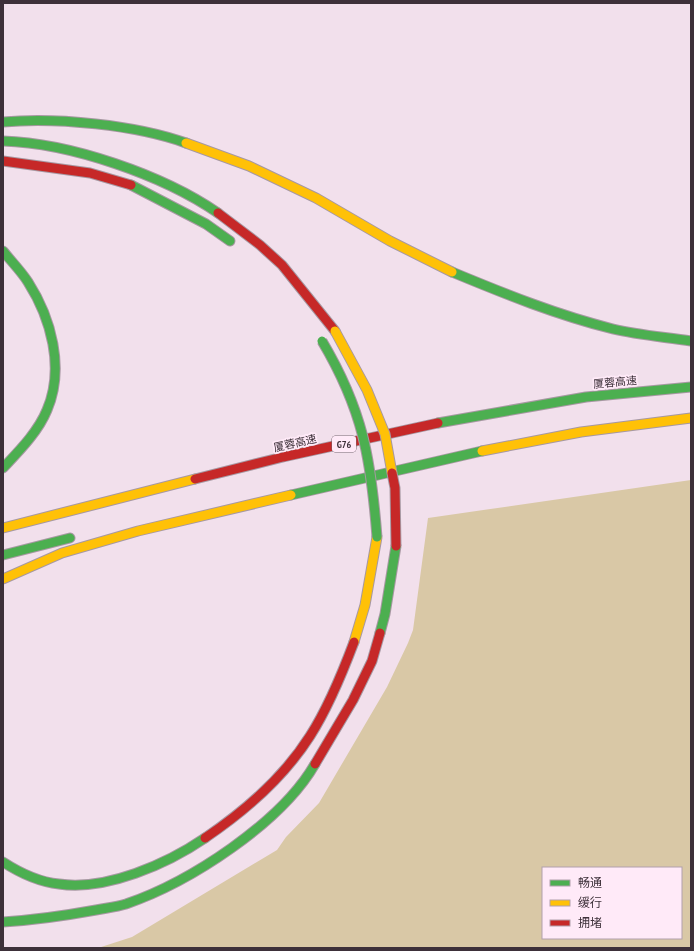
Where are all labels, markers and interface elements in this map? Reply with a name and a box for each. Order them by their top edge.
street label: 厦蓉高速 [592,373,638,391]
street label: 厦蓉高速 [272,431,318,455]
road number: G76 [332,436,356,452]
legend [542,867,682,939]
text: 畅通 [578,875,602,890]
text: 缓行 [578,895,602,910]
text: 拥堵 [578,915,602,930]

